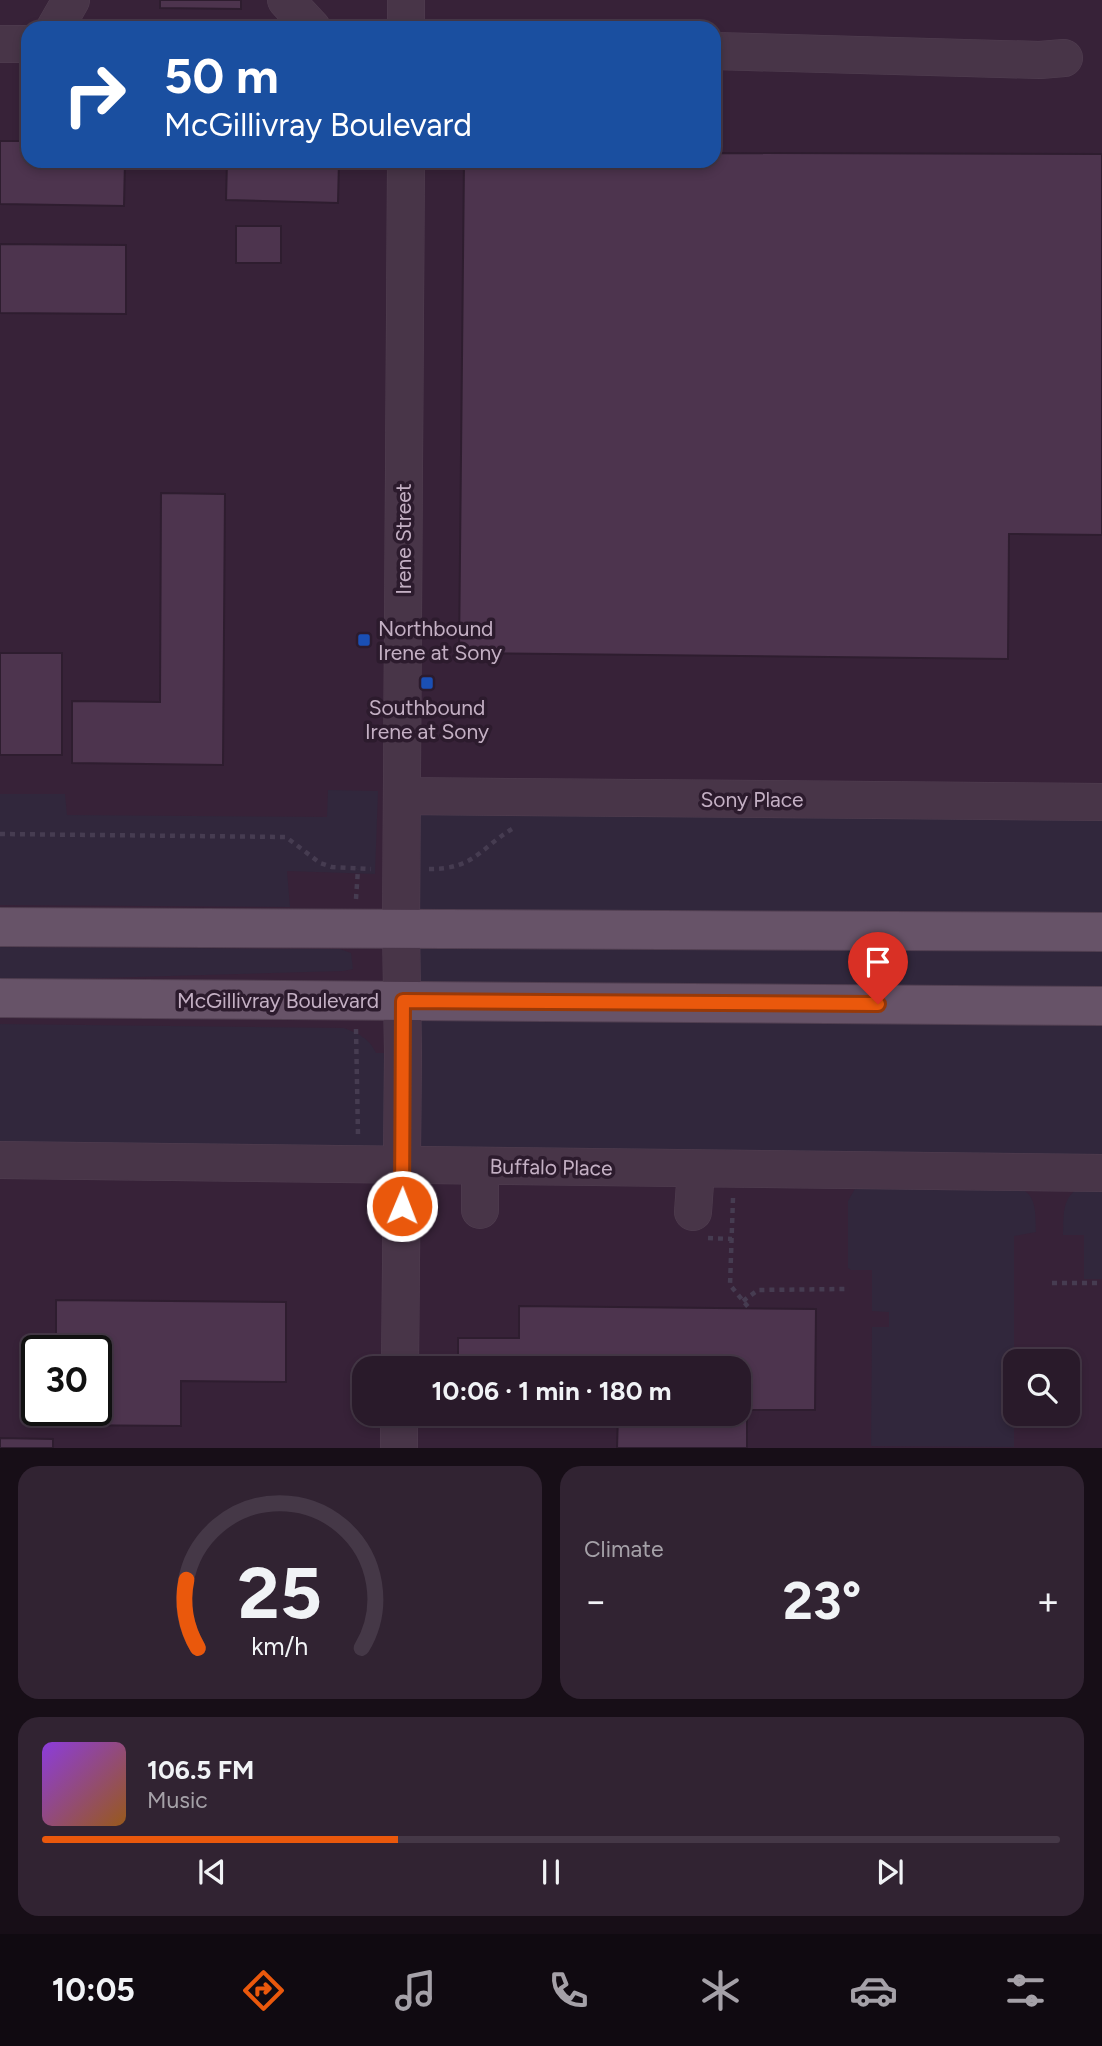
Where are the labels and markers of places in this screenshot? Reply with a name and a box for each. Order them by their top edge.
place label: Northbound Irene at Sony [378,616,502,665]
marker: Northbound Irene at Sony [356,632,372,648]
marker: Southbound Irene at Sony [419,675,435,691]
place label: Southbound Irene at Sony [365,695,489,744]
pin [848,932,908,1004]

